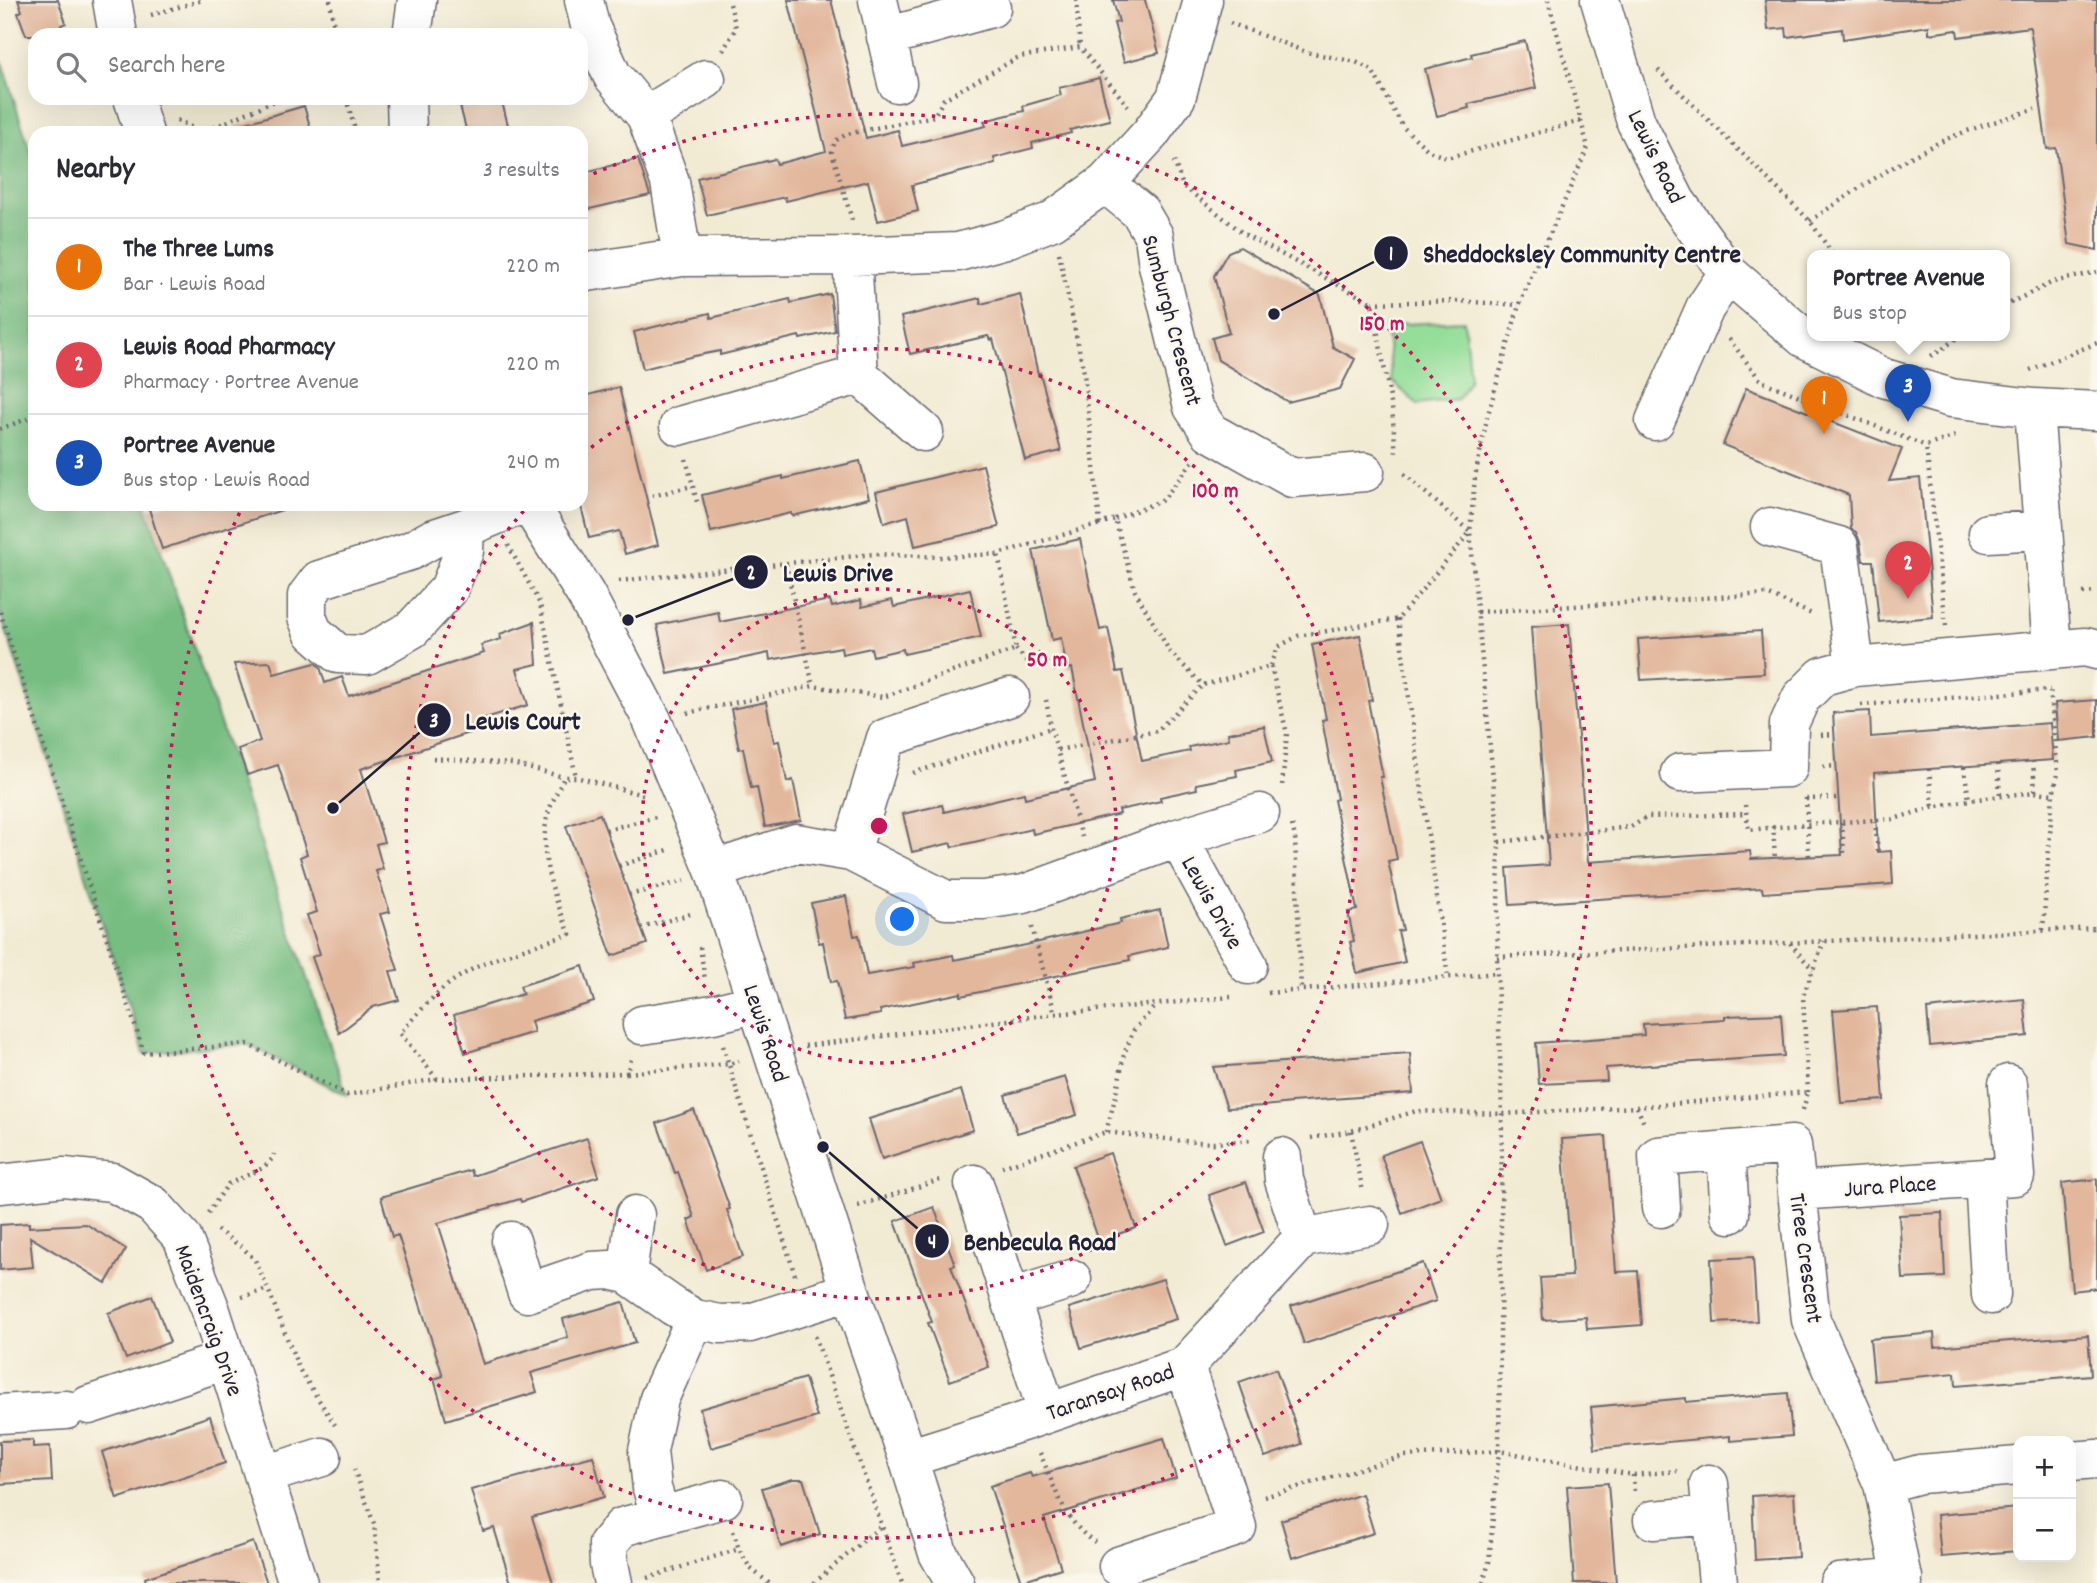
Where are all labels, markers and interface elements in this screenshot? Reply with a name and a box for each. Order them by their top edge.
search box [28,28,588,105]
icon: search [52,48,90,86]
text: Search here [108,48,226,85]
street label: Lewis Road [1617,105,1692,210]
text: Nearby [56,150,134,193]
text: 3 results [483,155,560,188]
callout: Sheddocksley Community Centre [1374,229,1755,276]
text: The Three Lums [123,232,274,269]
street label: Sumburgh Crescent [1131,232,1209,410]
text: Sheddocksley Community Centre [1423,238,1741,275]
text: 1 [1389,241,1393,271]
popup [1807,250,2010,341]
text: 1 [76,251,82,284]
text: 220 m [506,251,560,284]
text: Portree Avenue [1832,261,1985,298]
text: Bar · Lewis Road [123,269,266,302]
text: Bus stop [1832,298,1907,331]
text: 150 m [1359,311,1405,341]
text: Lewis Road Pharmacy [123,330,335,367]
text: 2 [74,349,84,382]
text: 220 m [506,349,560,382]
pin: 3 [1885,364,1931,422]
text: Pharmacy · Portree Avenue [123,367,359,400]
pin: 1 [1801,376,1847,434]
text: Portree Avenue [123,428,275,465]
text: 3 [74,447,84,480]
text: 240 m [507,447,560,480]
text: Bus stop · Lewis Road [123,465,310,498]
text: 100 m [1192,478,1238,508]
pin: 2 [1885,541,1931,599]
callout: Lewis Drive [733,549,907,596]
text: Lewis Drive [783,557,893,594]
text: 2 [746,560,756,590]
text: 50 m [1027,647,1067,677]
callout: Lewis Court [417,696,595,743]
text: Lewis Court [465,705,581,742]
text: 3 [429,708,439,738]
centre of rings [867,814,891,838]
street label: Lewis Drive [1171,851,1250,956]
your location [885,902,919,936]
street label: Lewis Road [732,981,796,1087]
street label: Jura Place [1843,1168,1938,1208]
street label: Tiree Crescent [1778,1191,1830,1326]
callout: Benbecula Road [915,1217,1131,1264]
text: Benbecula Road [963,1226,1117,1263]
text: 4 [928,1229,936,1259]
street label: Maidencraig Drive [164,1240,250,1402]
street label: Taransay Road [1042,1356,1180,1432]
map controls [2013,1436,2076,1562]
button: + [2013,1436,2076,1499]
button: − [2013,1499,2076,1562]

